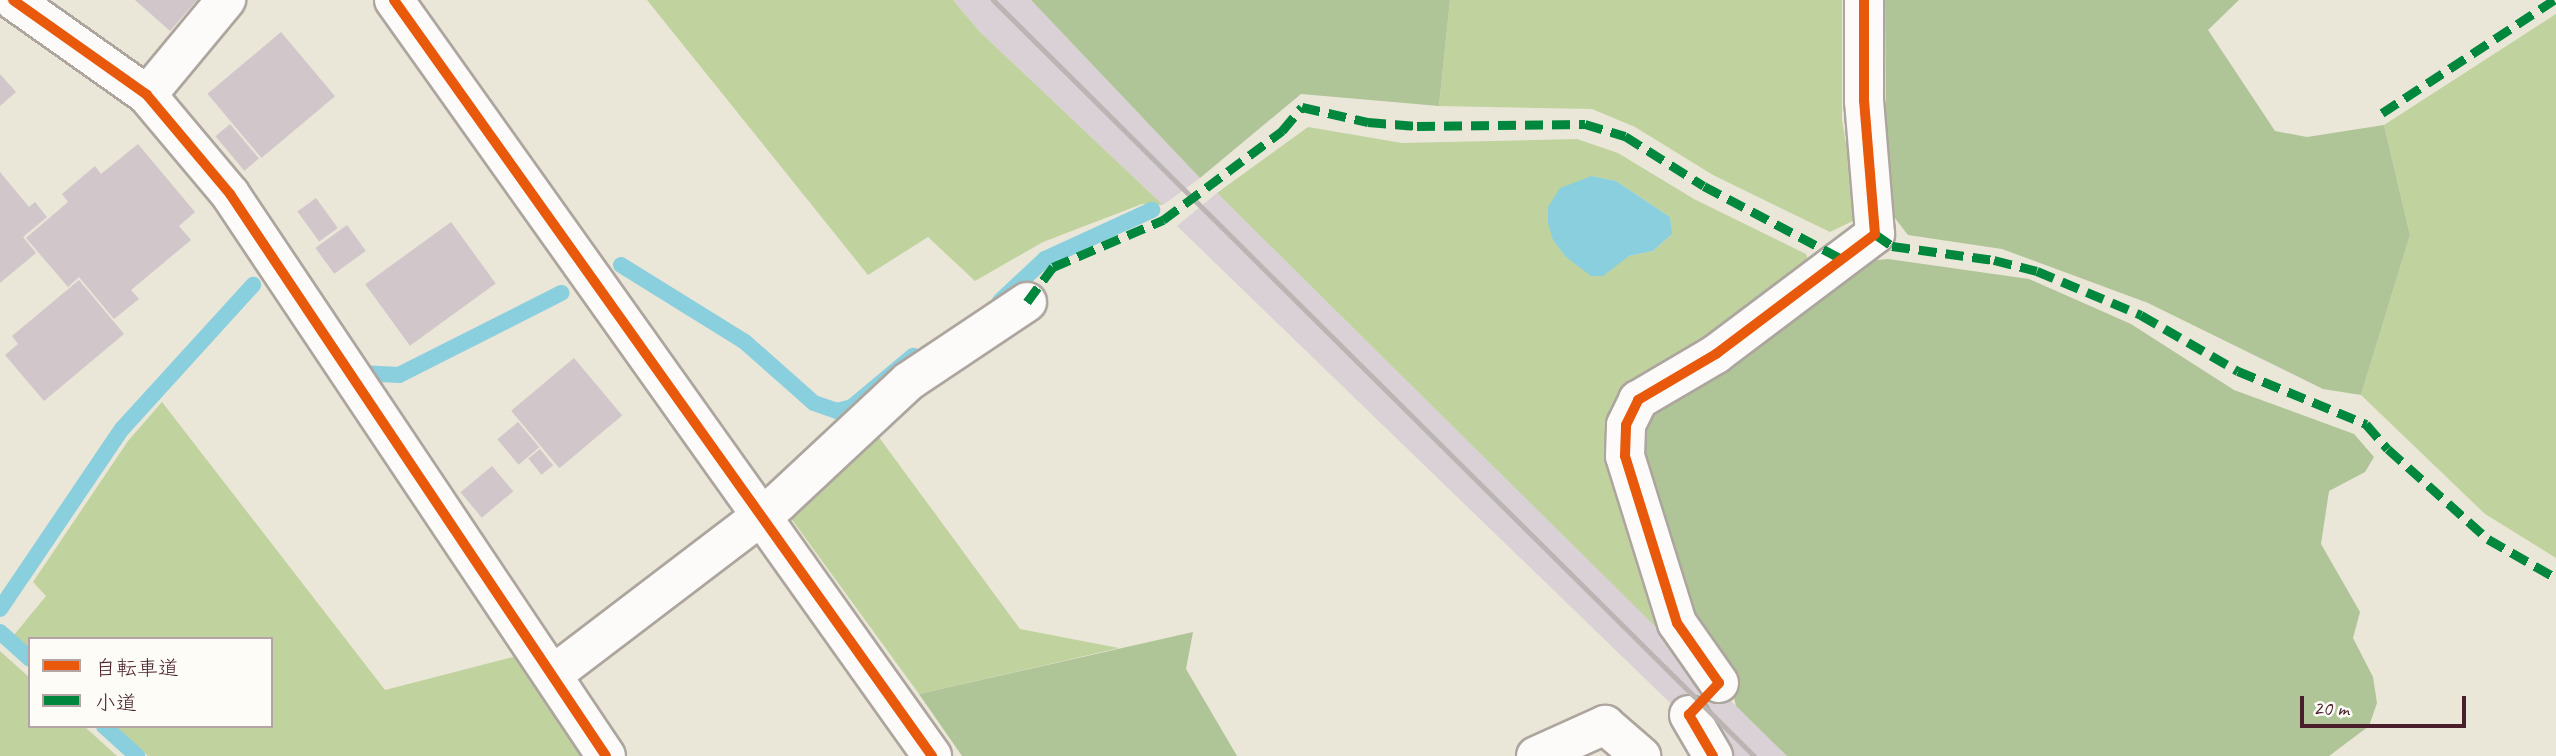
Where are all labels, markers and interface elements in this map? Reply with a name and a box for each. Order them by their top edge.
legend [28,637,273,728]
text: 自転車道 [95,655,179,681]
scale bar [2304,682,2470,726]
text: 小道 [95,690,137,716]
text: 20 m [2313,695,2349,721]

